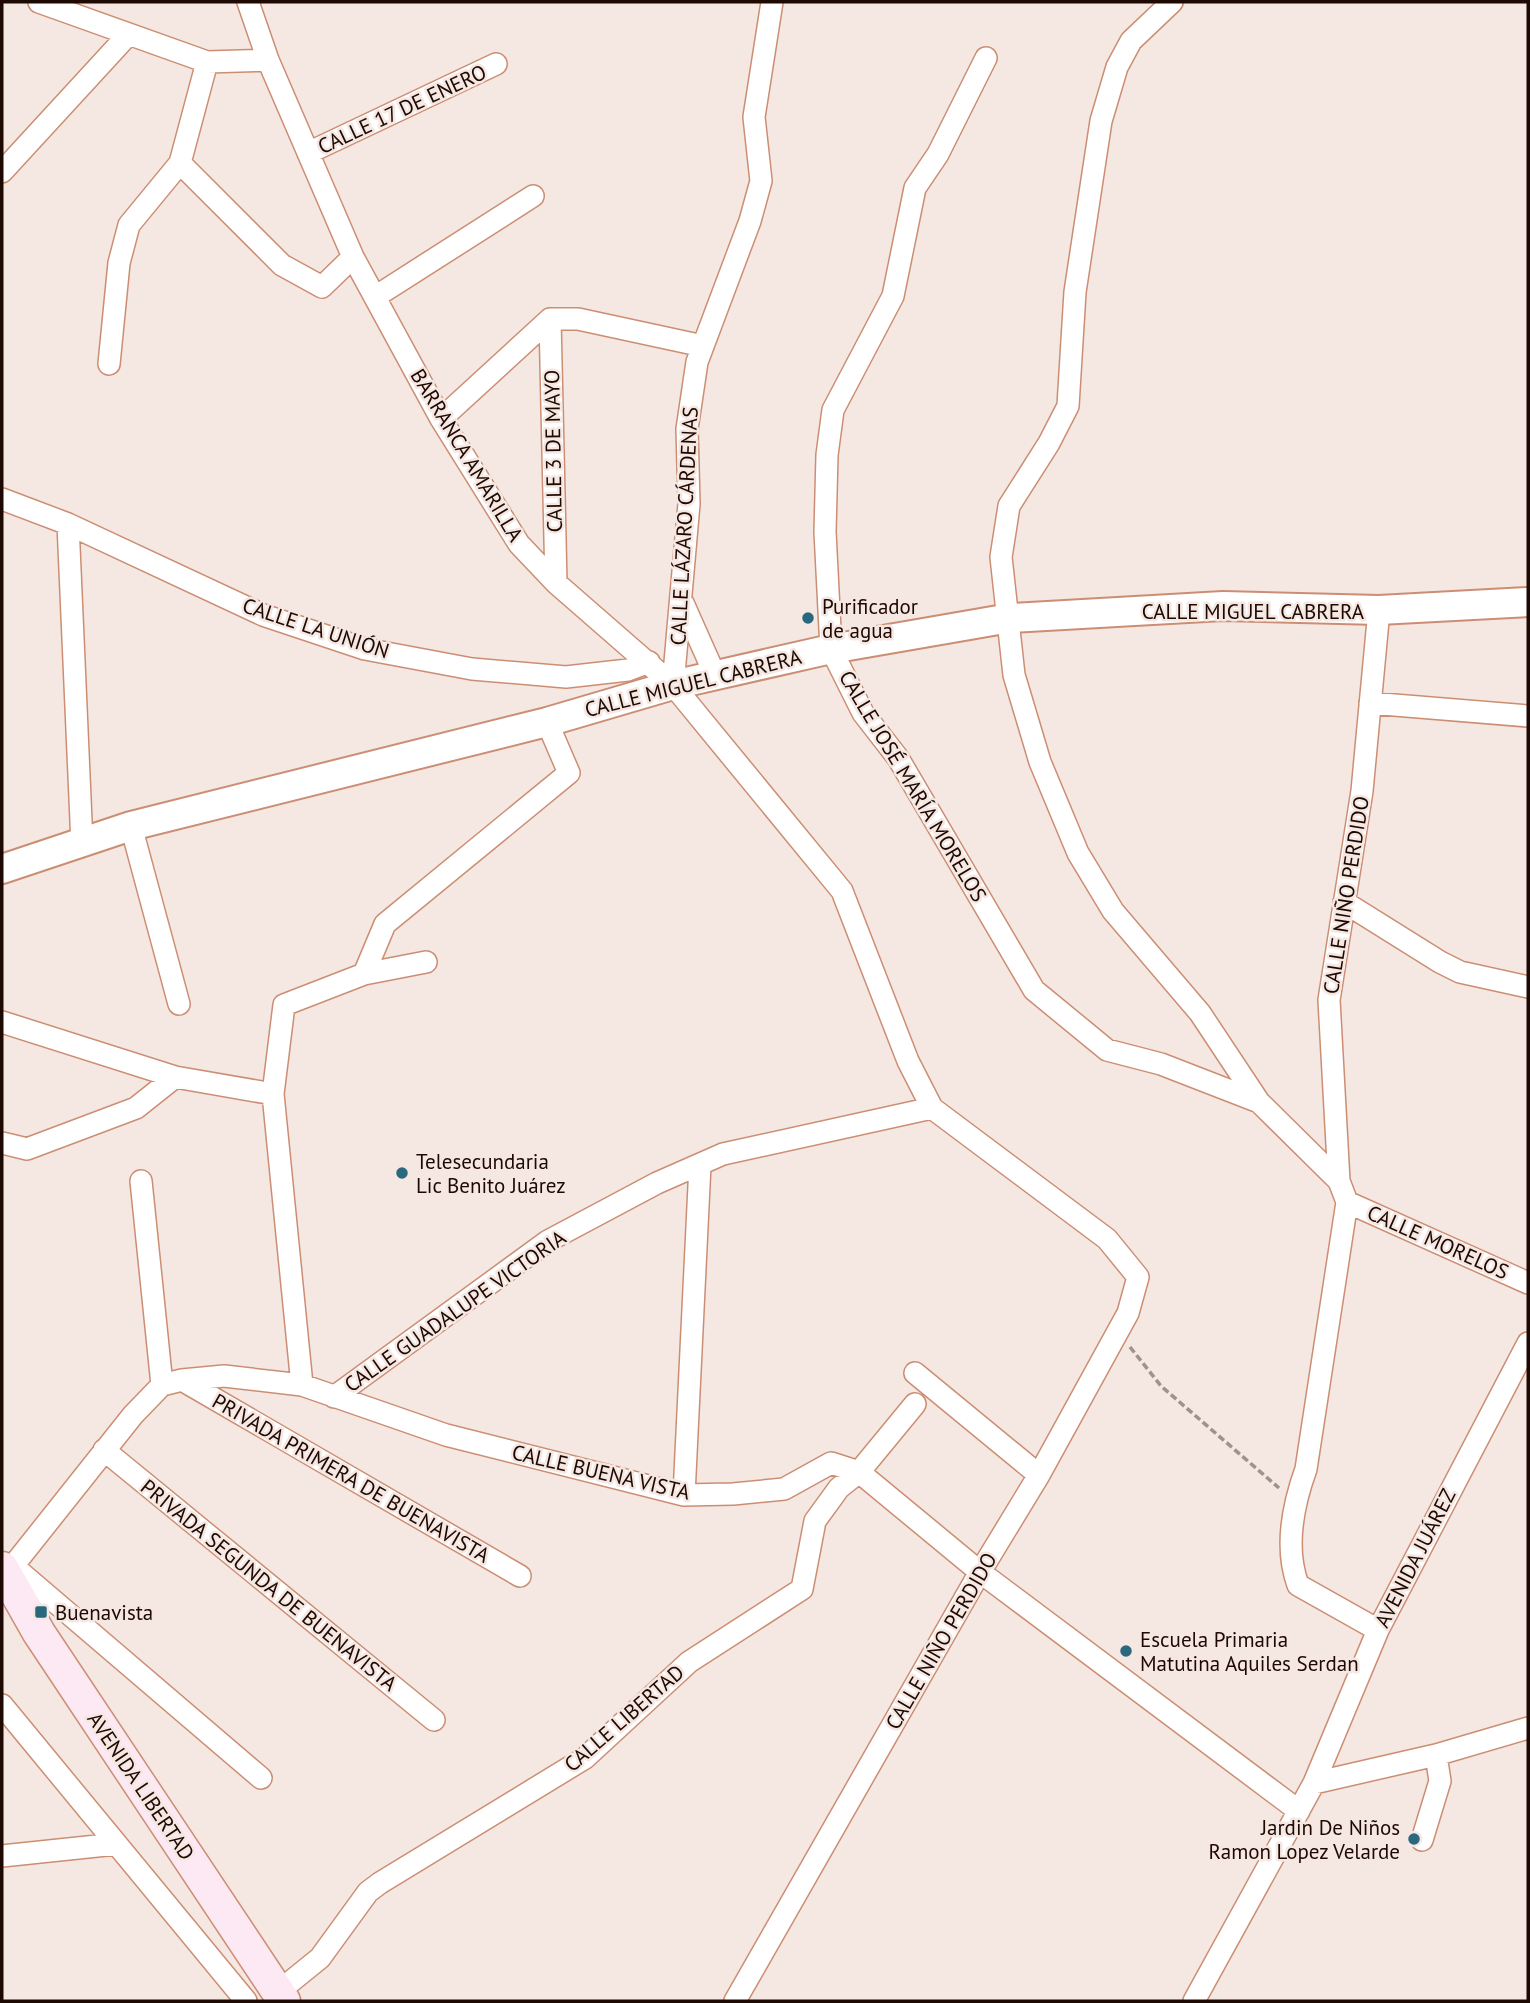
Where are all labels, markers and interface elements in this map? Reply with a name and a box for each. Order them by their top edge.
street label: CALLE 17 DE ENERO [313,58,491,160]
street label: BARRANCA AMARILLA [405,364,530,547]
street label: CALLE 3 DE MAYO [538,369,568,533]
street label: CALLE LÁZARO CÁRDENAS [664,406,704,646]
street label: CALLE LA UNIÓN [239,592,393,664]
place label: Purificador de agua [822,593,918,644]
street label: CALLE MIGUEL CABRERA [1142,598,1365,625]
marker: Purificador de agua [800,610,816,626]
street label: CALLE MIGUEL CABRERA [582,643,805,723]
street label: CALLE JOSÉ MARÍA MORELOS [833,665,993,907]
street label: CALLE NIÑO PERDIDO [1317,794,1375,996]
place label: Telesecundaria Lic Benito Juárez [416,1148,566,1199]
marker: Telesecundaria Lic Benito Juárez [394,1165,410,1181]
street label: CALLE MORELOS [1363,1199,1513,1285]
street label: CALLE GUADALUPE VICTORIA [339,1224,572,1398]
street label: PRIVADA PRIMERA DE BUENAVISTA [207,1387,495,1569]
street label: CALLE BUENA VISTA [509,1438,693,1506]
street label: PRIVADA SEGUNDA DE BUENAVISTA [135,1473,403,1697]
street label: AVENIDA JUÁREZ [1368,1484,1462,1632]
street label: CALLE NIÑO PERDIDO [879,1548,1003,1734]
place label: Buenavista [55,1599,153,1626]
marker: Buenavista [33,1604,49,1620]
place label: Escuela Primaria Matutina Aquiles Serdan [1140,1626,1359,1677]
marker: Escuela Primaria Matutina Aquiles Serdan [1118,1643,1134,1659]
street label: CALLE LIBERTAD [558,1659,690,1777]
street label: AVENIDA LIBERTAD [81,1707,201,1865]
place label: Jardin De Niños Ramon Lopez Velarde [1208,1814,1400,1865]
marker: Jardin De Niños Ramon Lopez Velarde [1406,1831,1422,1847]

